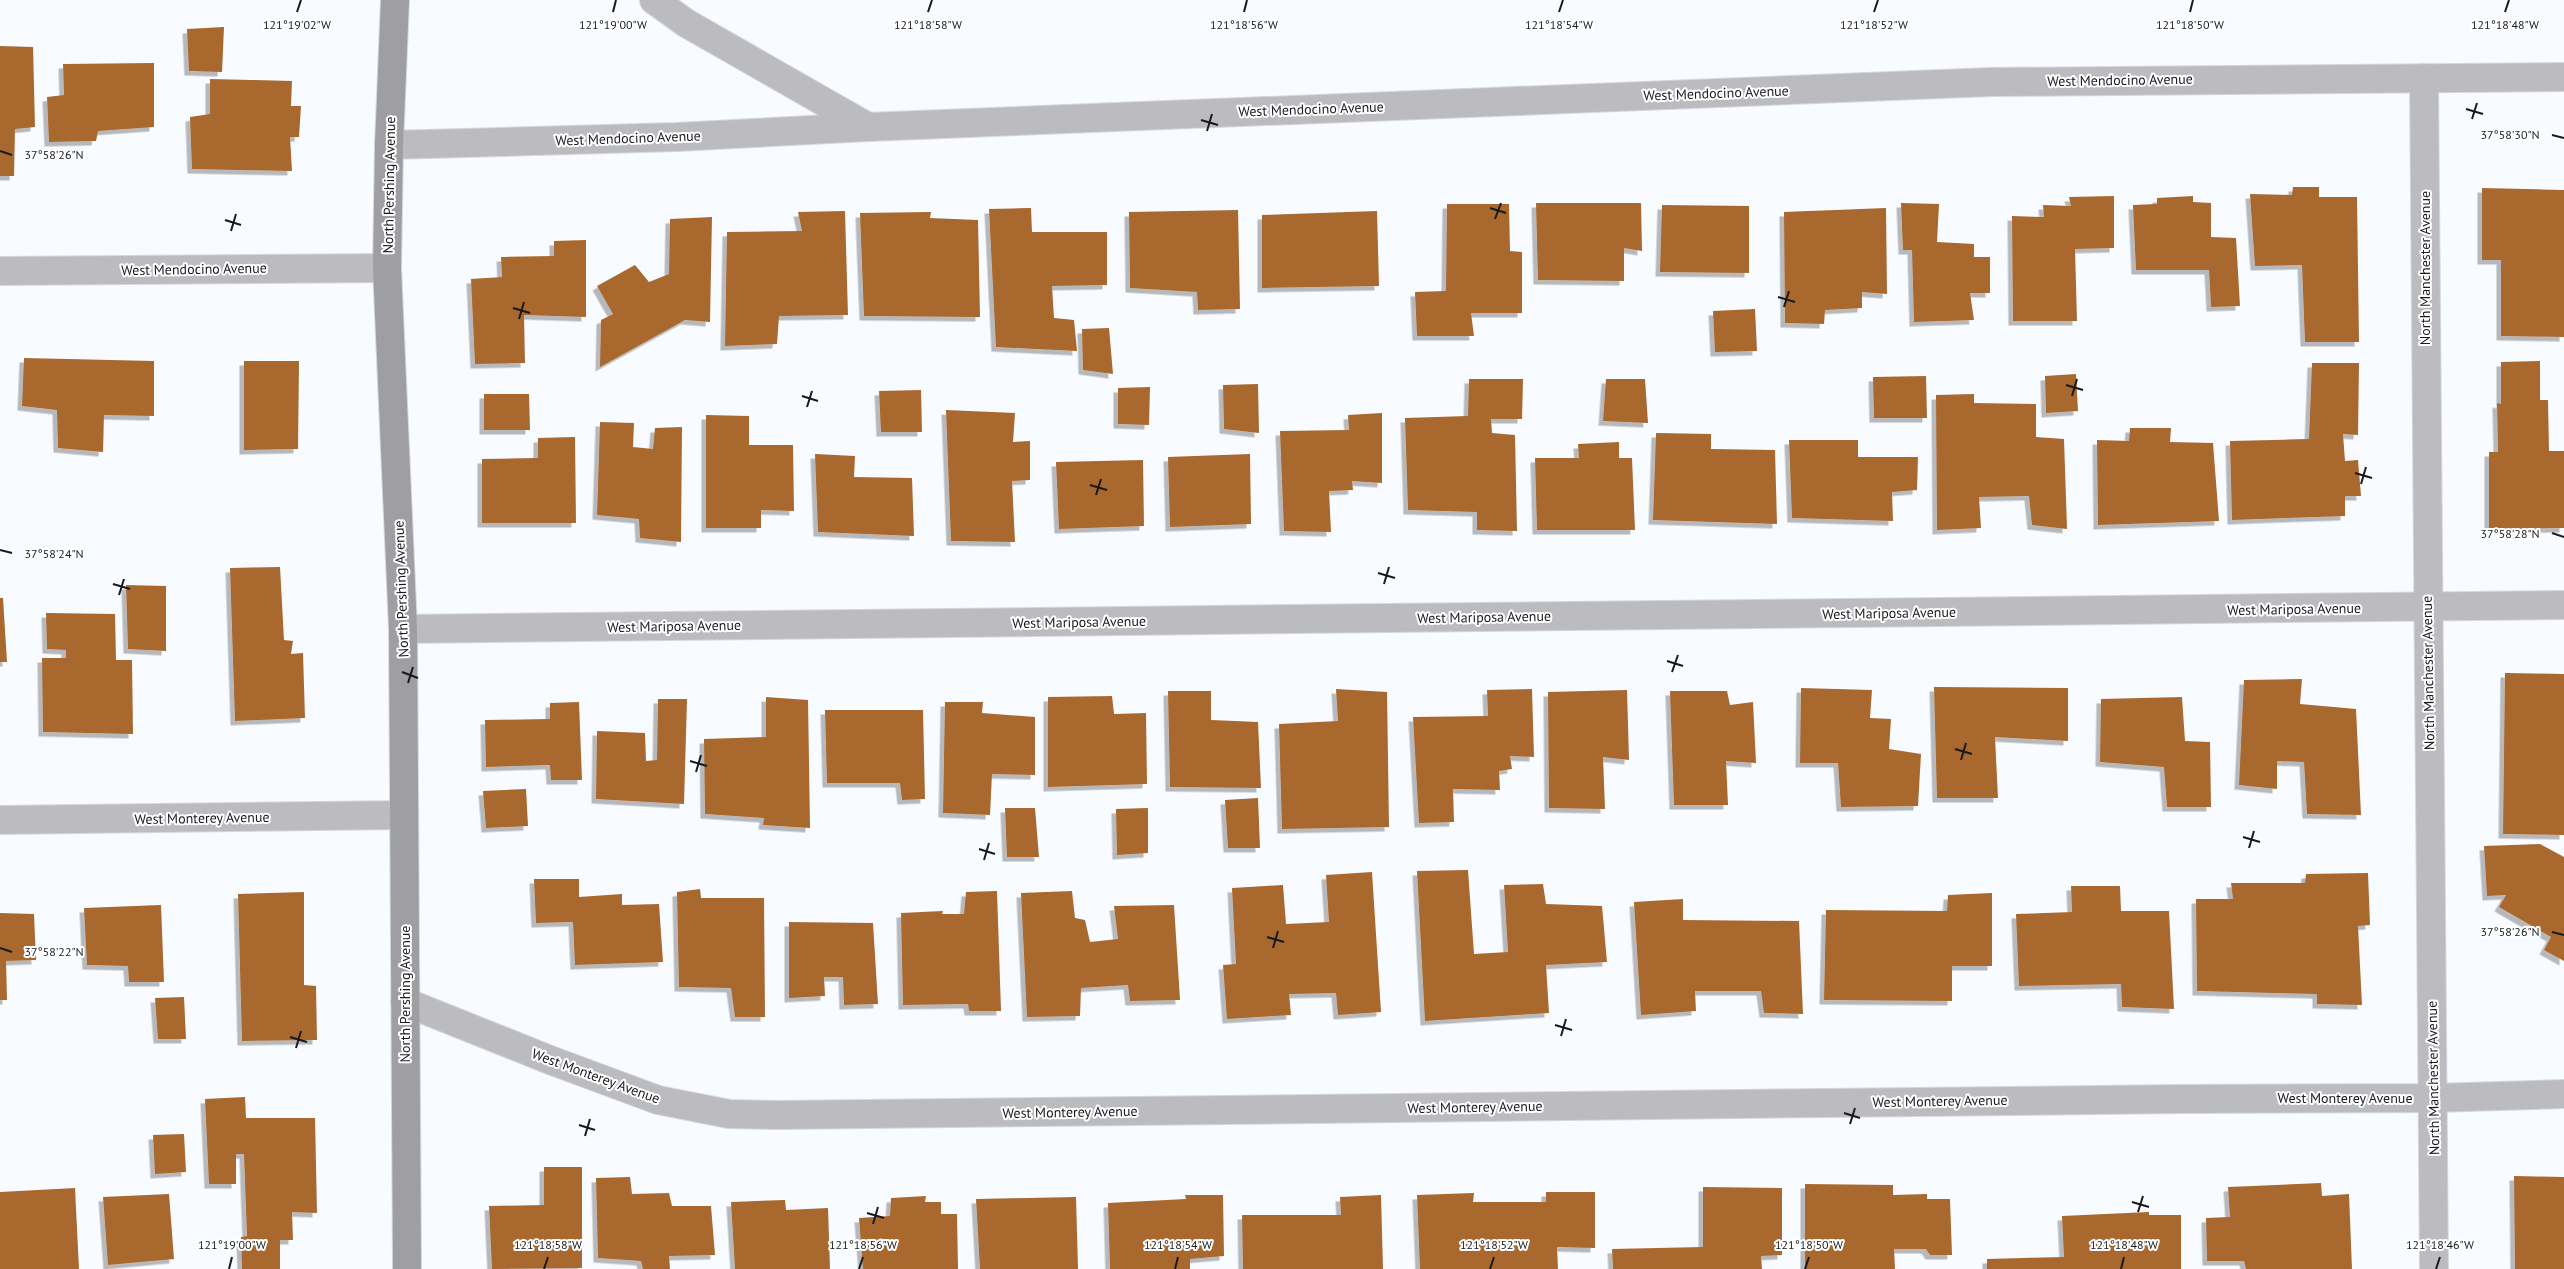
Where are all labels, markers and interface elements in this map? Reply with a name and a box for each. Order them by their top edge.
text: 121°19'02"W [263,17,331,32]
text: 121°19'00"W [579,17,647,32]
text: 121°18'58"W [894,17,962,32]
text: 121°18'56"W [1210,17,1278,32]
text: 121°18'54"W [1525,17,1593,32]
text: 121°18'52"W [1840,17,1908,32]
text: 121°18'50"W [2156,17,2224,32]
text: 121°18'48"W [2471,17,2539,32]
street label: West Mendocino Avenue [2047,70,2193,90]
street label: West Mendocino Avenue [1643,81,1789,105]
street label: West Mendocino Avenue [1238,97,1384,121]
street label: North Pershing Avenue [379,116,399,254]
street label: West Mendocino Avenue [555,126,701,150]
text: 37°58'30"N [2480,127,2540,142]
text: 37°58'26"N [24,147,84,162]
street label: North Manchester Avenue [2416,191,2434,345]
street label: West Mendocino Avenue [121,259,267,279]
street label: North Pershing Avenue [390,520,412,658]
text: 37°58'28"N [2480,526,2540,541]
text: 37°58'24"N [24,546,84,561]
street label: North Manchester Avenue [2418,596,2438,750]
street label: West Mariposa Avenue [2227,599,2361,619]
street label: West Mariposa Avenue [1822,603,1956,623]
street label: West Mariposa Avenue [1417,607,1551,627]
street label: West Mariposa Avenue [1012,612,1146,632]
street label: West Mariposa Avenue [607,616,741,636]
street label: West Monterey Avenue [134,808,270,828]
text: 37°58'26"N [2480,924,2540,939]
street label: North Pershing Avenue [396,926,414,1062]
text: 37°58'22"N [24,944,84,959]
street label: North Manchester Avenue [2423,1001,2443,1155]
street label: West Monterey Avenue [529,1044,663,1108]
street label: West Monterey Avenue [2277,1089,2413,1107]
street label: West Monterey Avenue [1872,1091,2008,1111]
street label: West Monterey Avenue [1407,1097,1543,1117]
street label: West Monterey Avenue [1002,1102,1138,1122]
text: 121°19'00"W [198,1237,266,1252]
text: 121°18'58"W [514,1237,582,1252]
text: 121°18'56"W [829,1237,897,1252]
text: 121°18'54"W [1144,1237,1212,1252]
text: 121°18'52"W [1460,1237,1528,1252]
text: 121°18'50"W [1775,1237,1843,1252]
text: 121°18'48"W [2090,1237,2158,1252]
text: 121°18'46"W [2406,1237,2474,1252]

